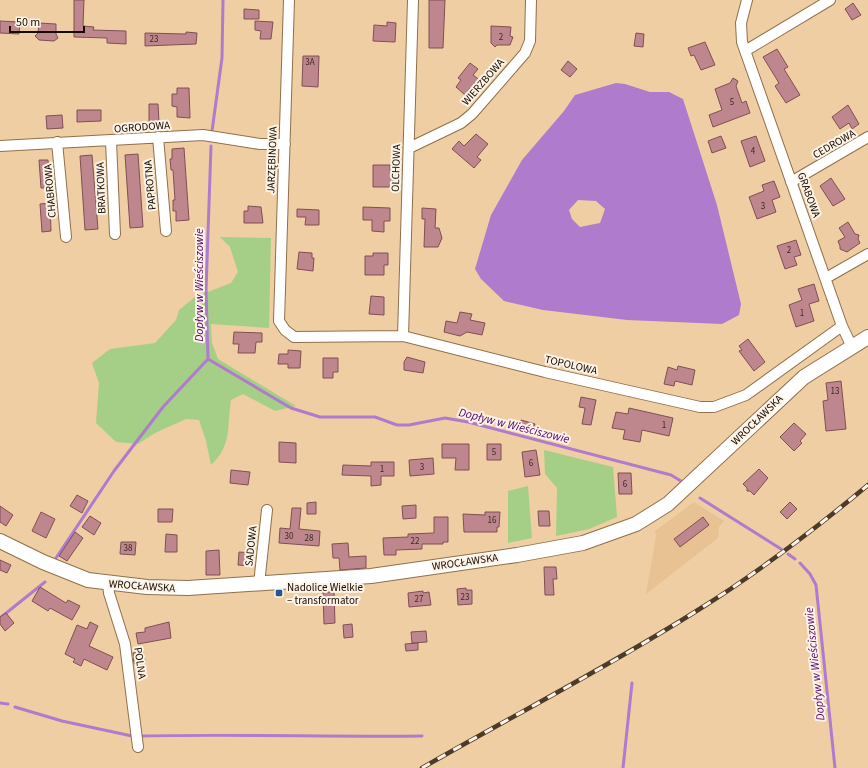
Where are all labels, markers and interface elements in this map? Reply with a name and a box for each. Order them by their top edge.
scale bar [10,8,84,34]
text: 50 m [16,14,40,31]
house number: 2 [499,31,504,44]
house number: 23 [150,33,159,46]
street label: WIERZBOWA [458,55,508,109]
house number: 3A [305,56,315,69]
house number: 5 [730,96,735,109]
street label: OGRODOWA [113,118,171,136]
street label: JARZĘBINOWA [263,126,281,194]
street label: CEDROWA [810,126,858,162]
street label: OLCHOWA [388,144,404,192]
house number: 4 [751,145,756,158]
street label: PAPROTNA [140,159,160,211]
street label: BRATKOWA [93,162,109,214]
street label: CHABROWA [40,163,60,219]
street label: GRABOWA [794,170,824,220]
house number: 3 [761,200,766,213]
water label: Dopływ w Wieściszowie [191,228,208,342]
house number: 2 [787,244,792,257]
house number: 1 [800,307,804,320]
street label: TOPOLOWA [543,352,599,378]
house number: 13 [831,385,840,398]
street label: WROCŁAWSKA [728,391,786,449]
water label: Dopływ w Wieściszowie [457,404,571,448]
house number: 1 [662,419,666,432]
house number: 5 [492,446,497,459]
house number: 6 [529,457,534,470]
house number: 3 [420,461,425,474]
house number: 1 [380,463,384,476]
house number: 6 [623,478,628,491]
house number: 16 [488,514,497,527]
street label: SADOWA [241,525,261,567]
house number: 30 [285,530,294,543]
house number: 28 [305,532,314,545]
house number: 22 [411,535,420,548]
house number: 38 [124,542,133,555]
street label: WROCŁAWSKA [431,550,499,574]
street label: WROCŁAWSKA [108,576,176,596]
place label: Nadolice Wielkie – transformator [287,580,363,608]
marker: Nadolice Wielkie – transformator [274,588,284,598]
house number: 23 [461,591,470,604]
house number: 27 [415,593,424,606]
water label: Dopływ w Wieściszowie [801,606,829,721]
street label: POLNA [130,646,150,680]

